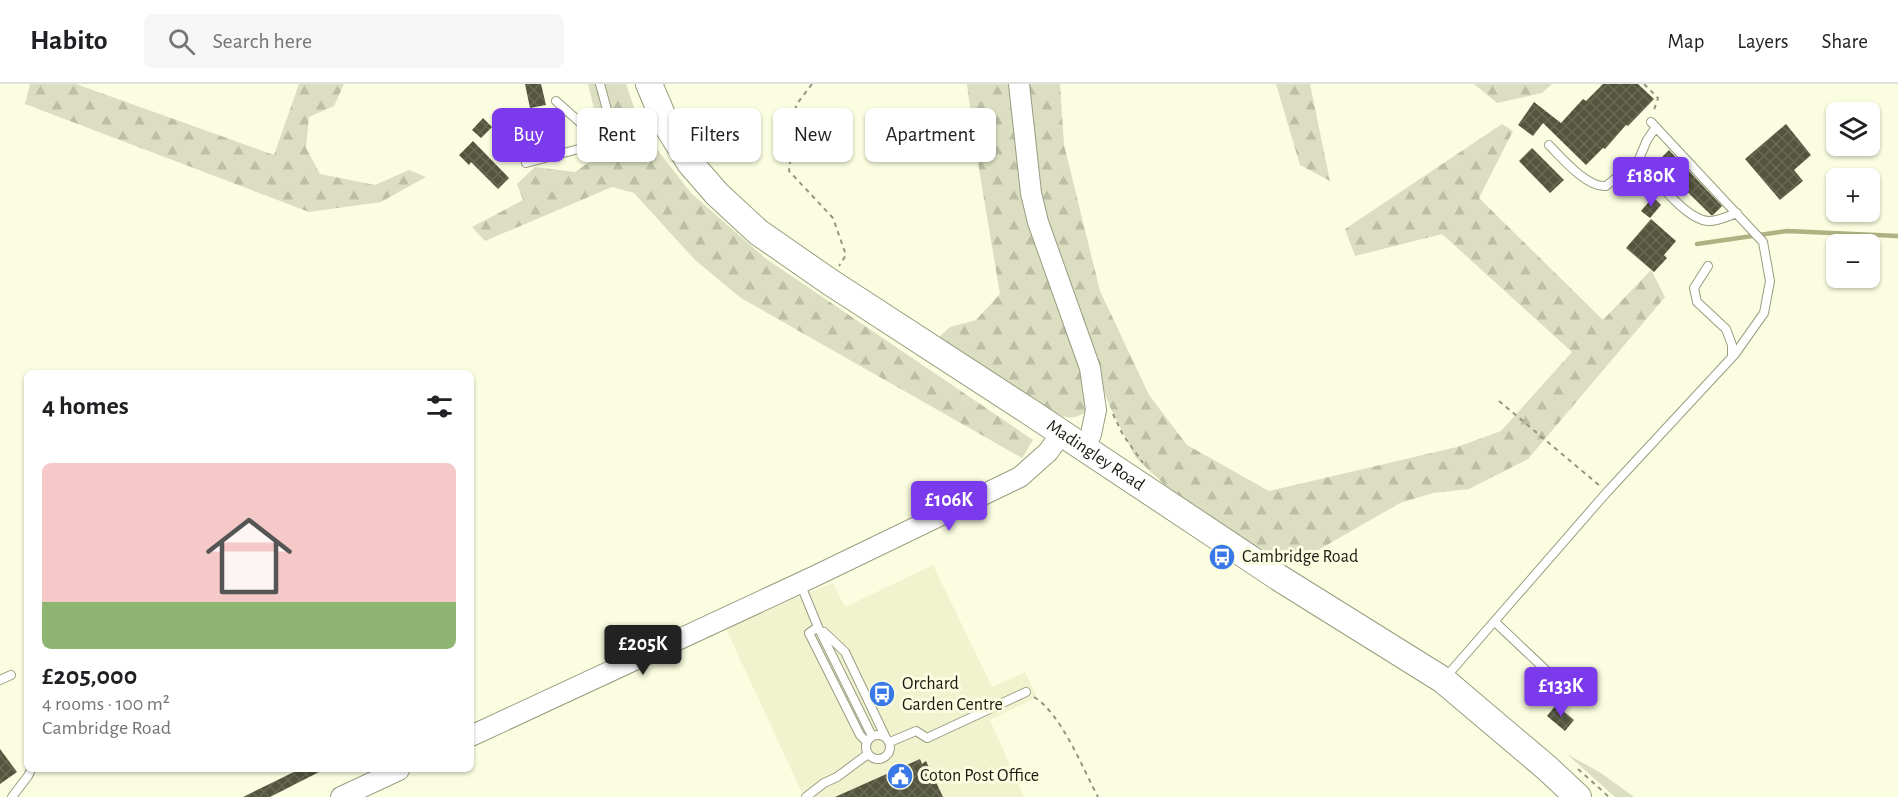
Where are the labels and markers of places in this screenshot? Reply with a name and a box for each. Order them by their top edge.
pin: £180K [1609,157,1693,208]
pin: £106K [907,481,991,532]
bus stop icon: Cambridge Road [1207,542,1237,572]
place label: Cambridge Road [1242,548,1358,566]
pin: £205K [601,625,685,676]
pin: £133K [1519,667,1603,718]
place label: Orchard Garden Centre [902,675,1003,714]
bus stop icon: Orchard Garden Centre [867,679,897,709]
public building icon: Coton Post Office [885,761,915,791]
place label: Coton Post Office [920,767,1039,785]

